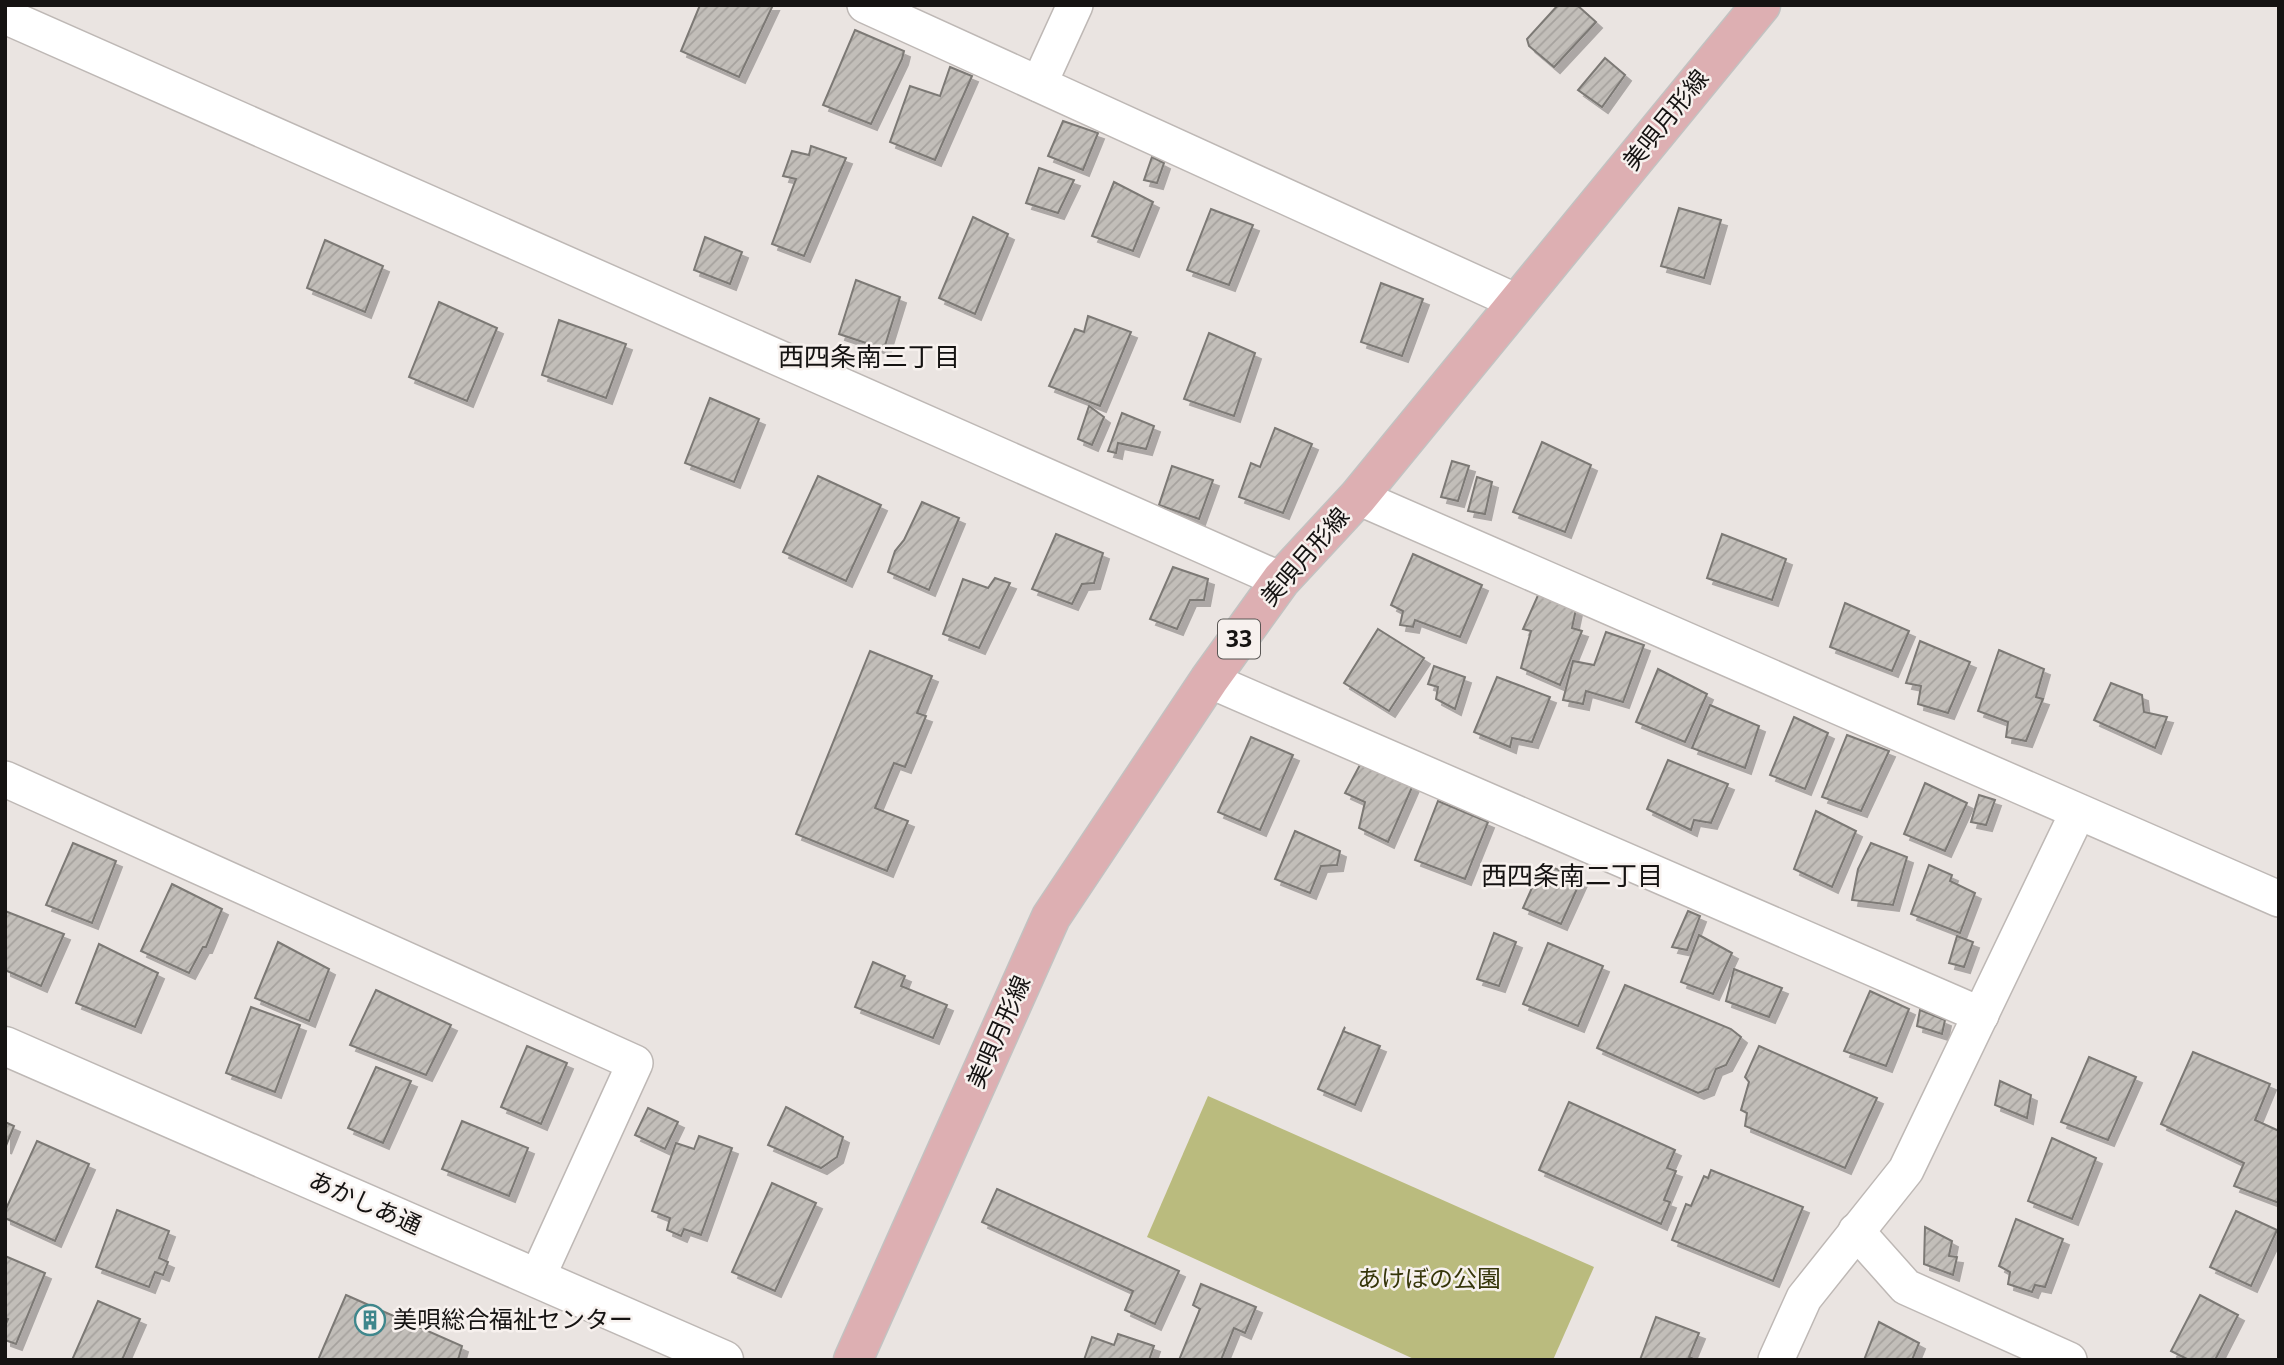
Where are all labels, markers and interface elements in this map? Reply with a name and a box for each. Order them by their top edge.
street label: 美唄月形線 [1614,62,1715,176]
district label: 西四条南三丁目 [778,338,960,374]
street label: 美唄月形線 [1252,500,1356,612]
road number: 33 [1218,620,1260,659]
district label: 西四条南二丁目 [1481,857,1663,893]
street label: 美唄月形線 [958,970,1037,1093]
street label: あかしあ通 [304,1162,427,1241]
park label: あけぼの公園 [1357,1261,1501,1294]
place label: 美唄総合福祉センター [393,1302,633,1335]
building icon: 美唄総合福祉センター [353,1303,387,1337]

